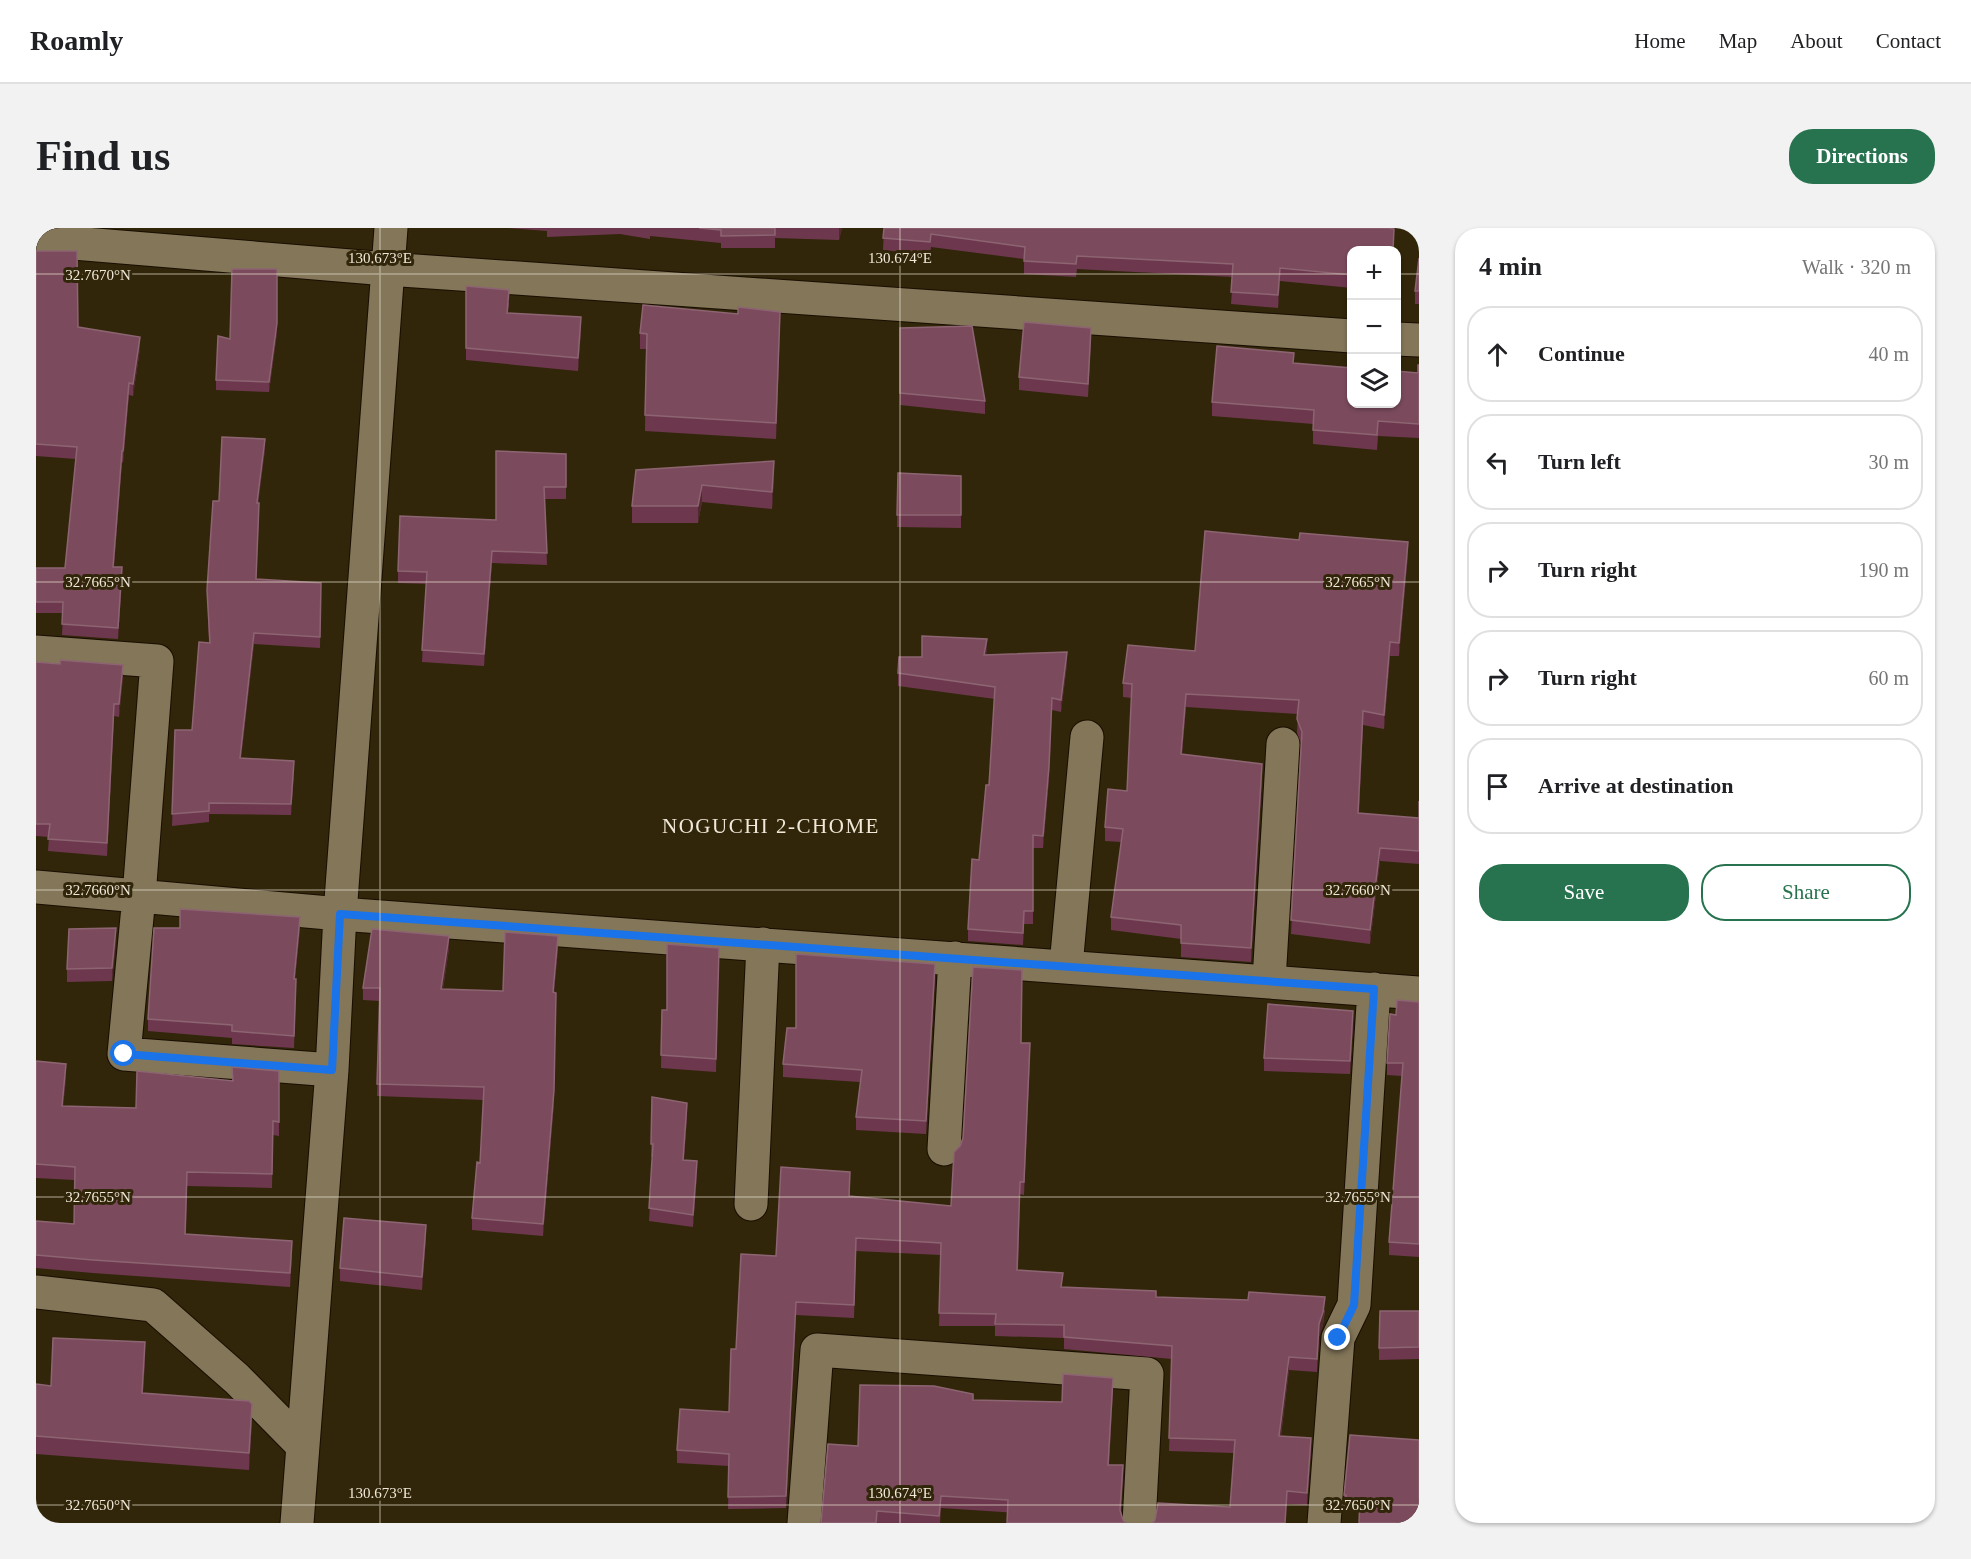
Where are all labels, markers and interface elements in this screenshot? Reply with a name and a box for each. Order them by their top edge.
text: Roamly [30,25,123,56]
text: Home [1634,29,1686,53]
text: Map [1719,29,1757,53]
text: About [1790,29,1843,53]
text: Contact [1876,29,1941,53]
button: Directions [1789,129,1935,184]
text: Find us [36,133,170,179]
map controls [1347,246,1401,408]
button: + [1347,246,1401,300]
text: 130.673°E [348,250,412,266]
text: 130.674°E [868,250,932,266]
text: 4 min [1479,252,1542,281]
text: Walk · 320 m [1802,256,1911,278]
text: 32.7670°N [65,267,131,283]
button: − [1347,300,1401,354]
icon: ahead [1481,338,1514,371]
text: Continue [1538,341,1625,366]
text: 40 m [1868,343,1909,365]
button: layers [1347,354,1401,408]
icon: left [1481,446,1514,479]
text: Turn left [1538,449,1621,474]
text: 30 m [1868,451,1909,473]
icon: right [1481,554,1514,587]
text: Turn right [1538,557,1637,582]
text: 190 m [1858,559,1909,581]
text: 32.7665°N [65,574,131,590]
text: 32.7665°N [1325,574,1391,590]
icon: right [1481,662,1514,695]
text: Turn right [1538,665,1637,690]
text: 60 m [1868,667,1909,689]
icon: arrive [1481,770,1514,803]
text: Arrive at destination [1538,773,1734,798]
district label: NOGUCHI 2-CHOME [662,814,880,838]
button: Save [1479,864,1689,921]
button: Share [1701,864,1911,921]
text: 32.7660°N [65,882,131,898]
text: 32.7660°N [1325,882,1391,898]
route start [110,1040,136,1066]
text: 32.7655°N [65,1189,131,1205]
text: 32.7655°N [1325,1189,1391,1205]
route end [1324,1324,1350,1350]
text: 130.673°E [348,1485,412,1501]
text: 130.674°E [868,1485,932,1501]
text: 32.7650°N [65,1497,131,1513]
text: 32.7650°N [1325,1497,1391,1513]

